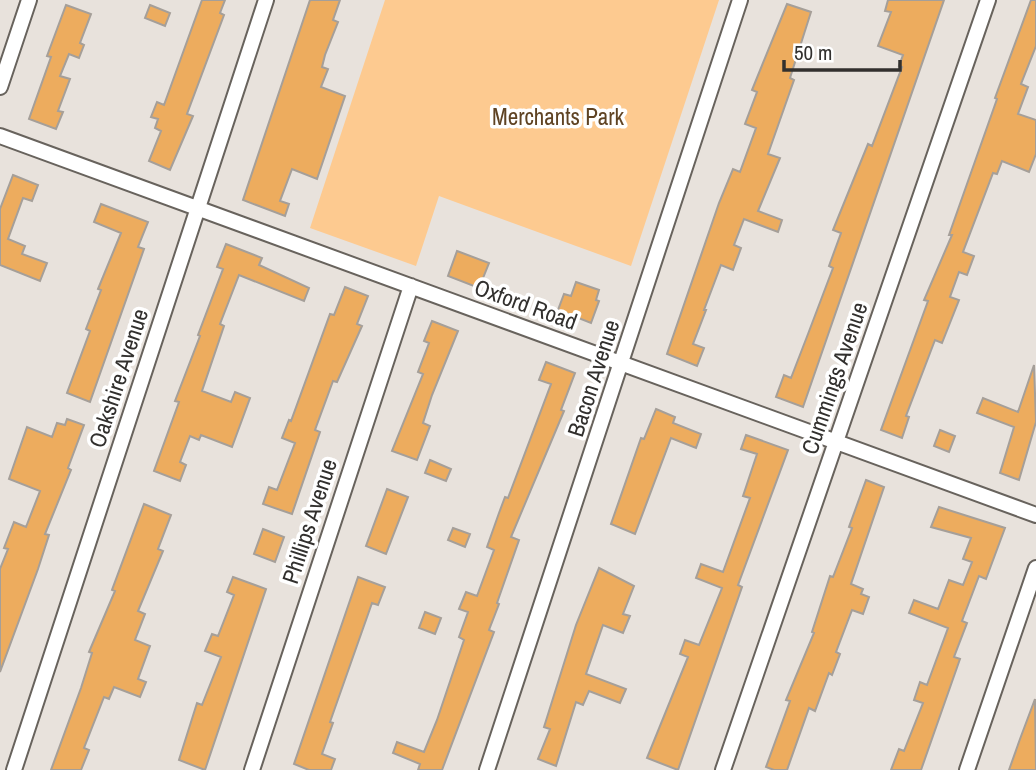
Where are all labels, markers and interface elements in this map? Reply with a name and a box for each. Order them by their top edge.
scale bar [784,28,900,72]
text: 50 m [794,38,832,67]
park label: Merchants Park [492,101,625,132]
street label: Oxford Road [470,271,582,337]
street label: Cummings Avenue [793,298,875,458]
street label: Oakshire Avenue [81,305,155,451]
street label: Bacon Avenue [560,316,626,440]
street label: Phillips Avenue [274,455,344,587]

